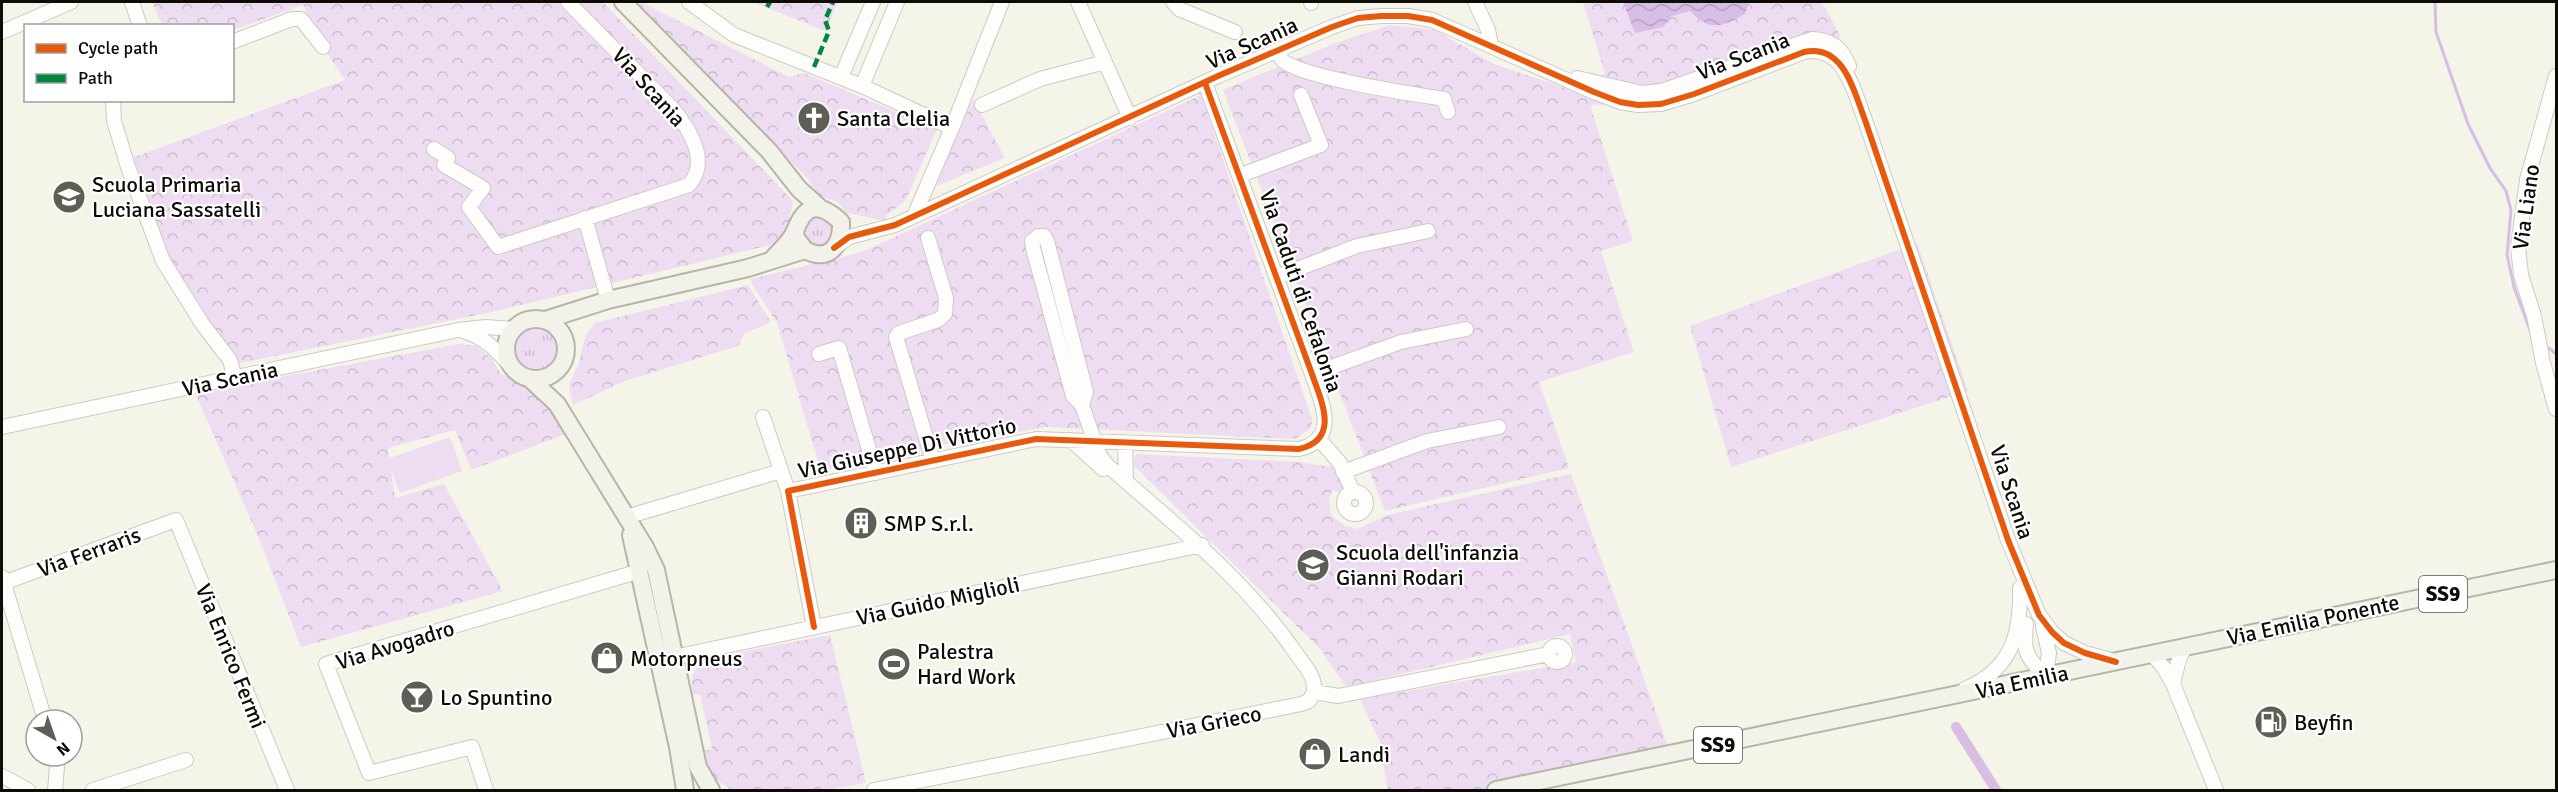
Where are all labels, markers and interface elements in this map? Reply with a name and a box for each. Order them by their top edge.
street label: Via Scania [1202,11,1302,75]
legend [24,24,234,102]
street label: Via Scania [1693,26,1793,86]
text: Cycle path [78,37,158,59]
street label: Via Scania [606,42,692,132]
text: Path [78,67,113,89]
church icon: Santa Clelia [796,100,832,136]
place label: Santa Clelia [837,105,950,132]
street label: Via Liano [2507,162,2545,252]
place label: Scuola Primaria Luciana Sassatelli [92,171,261,223]
school or university icon: Scuola Primaria Luciana Sassatelli [51,179,87,215]
street label: Via Caduti di Cefalonia [1254,186,1348,396]
street label: Via Scania [180,356,280,402]
street label: Via Giuseppe Di Vittorio [795,412,1019,484]
street label: Via Scania [1984,441,2040,543]
building icon: SMP S.r.l. [843,505,879,541]
place label: SMP S.r.l. [884,510,974,537]
street label: Via Ferraris [34,521,144,583]
place label: Scuola dell'infanzia Gianni Rodari [1336,539,1519,591]
school or university icon: Scuola dell'infanzia Gianni Rodari [1295,547,1331,583]
street label: Via Guido Miglioli [854,571,1022,631]
road number: SS9 [2419,576,2467,612]
street label: Via Enrico Fermi [190,580,272,732]
street label: Via Emilia Ponente [2224,589,2402,651]
street label: Via Avogadro [333,614,457,676]
place label: Palestra Hard Work [917,638,1016,690]
shop icon: Motorpneus [589,640,625,676]
place label: Motorpneus [630,645,742,672]
sports icon: Palestra Hard Work [876,646,912,682]
street label: Via Emilia [1973,659,2071,705]
bar icon: Lo Spuntino [399,679,435,715]
place label: Lo Spuntino [440,684,552,711]
street label: Via Grieco [1164,700,1264,744]
fuel station icon: Beyfin [2253,704,2289,740]
north arrow [24,708,84,768]
place label: Beyfin [2294,709,2353,736]
road number: SS9 [1694,727,1742,763]
shop icon: Landi [1297,736,1333,772]
text: N [52,737,74,760]
place label: Landi [1338,741,1390,768]

